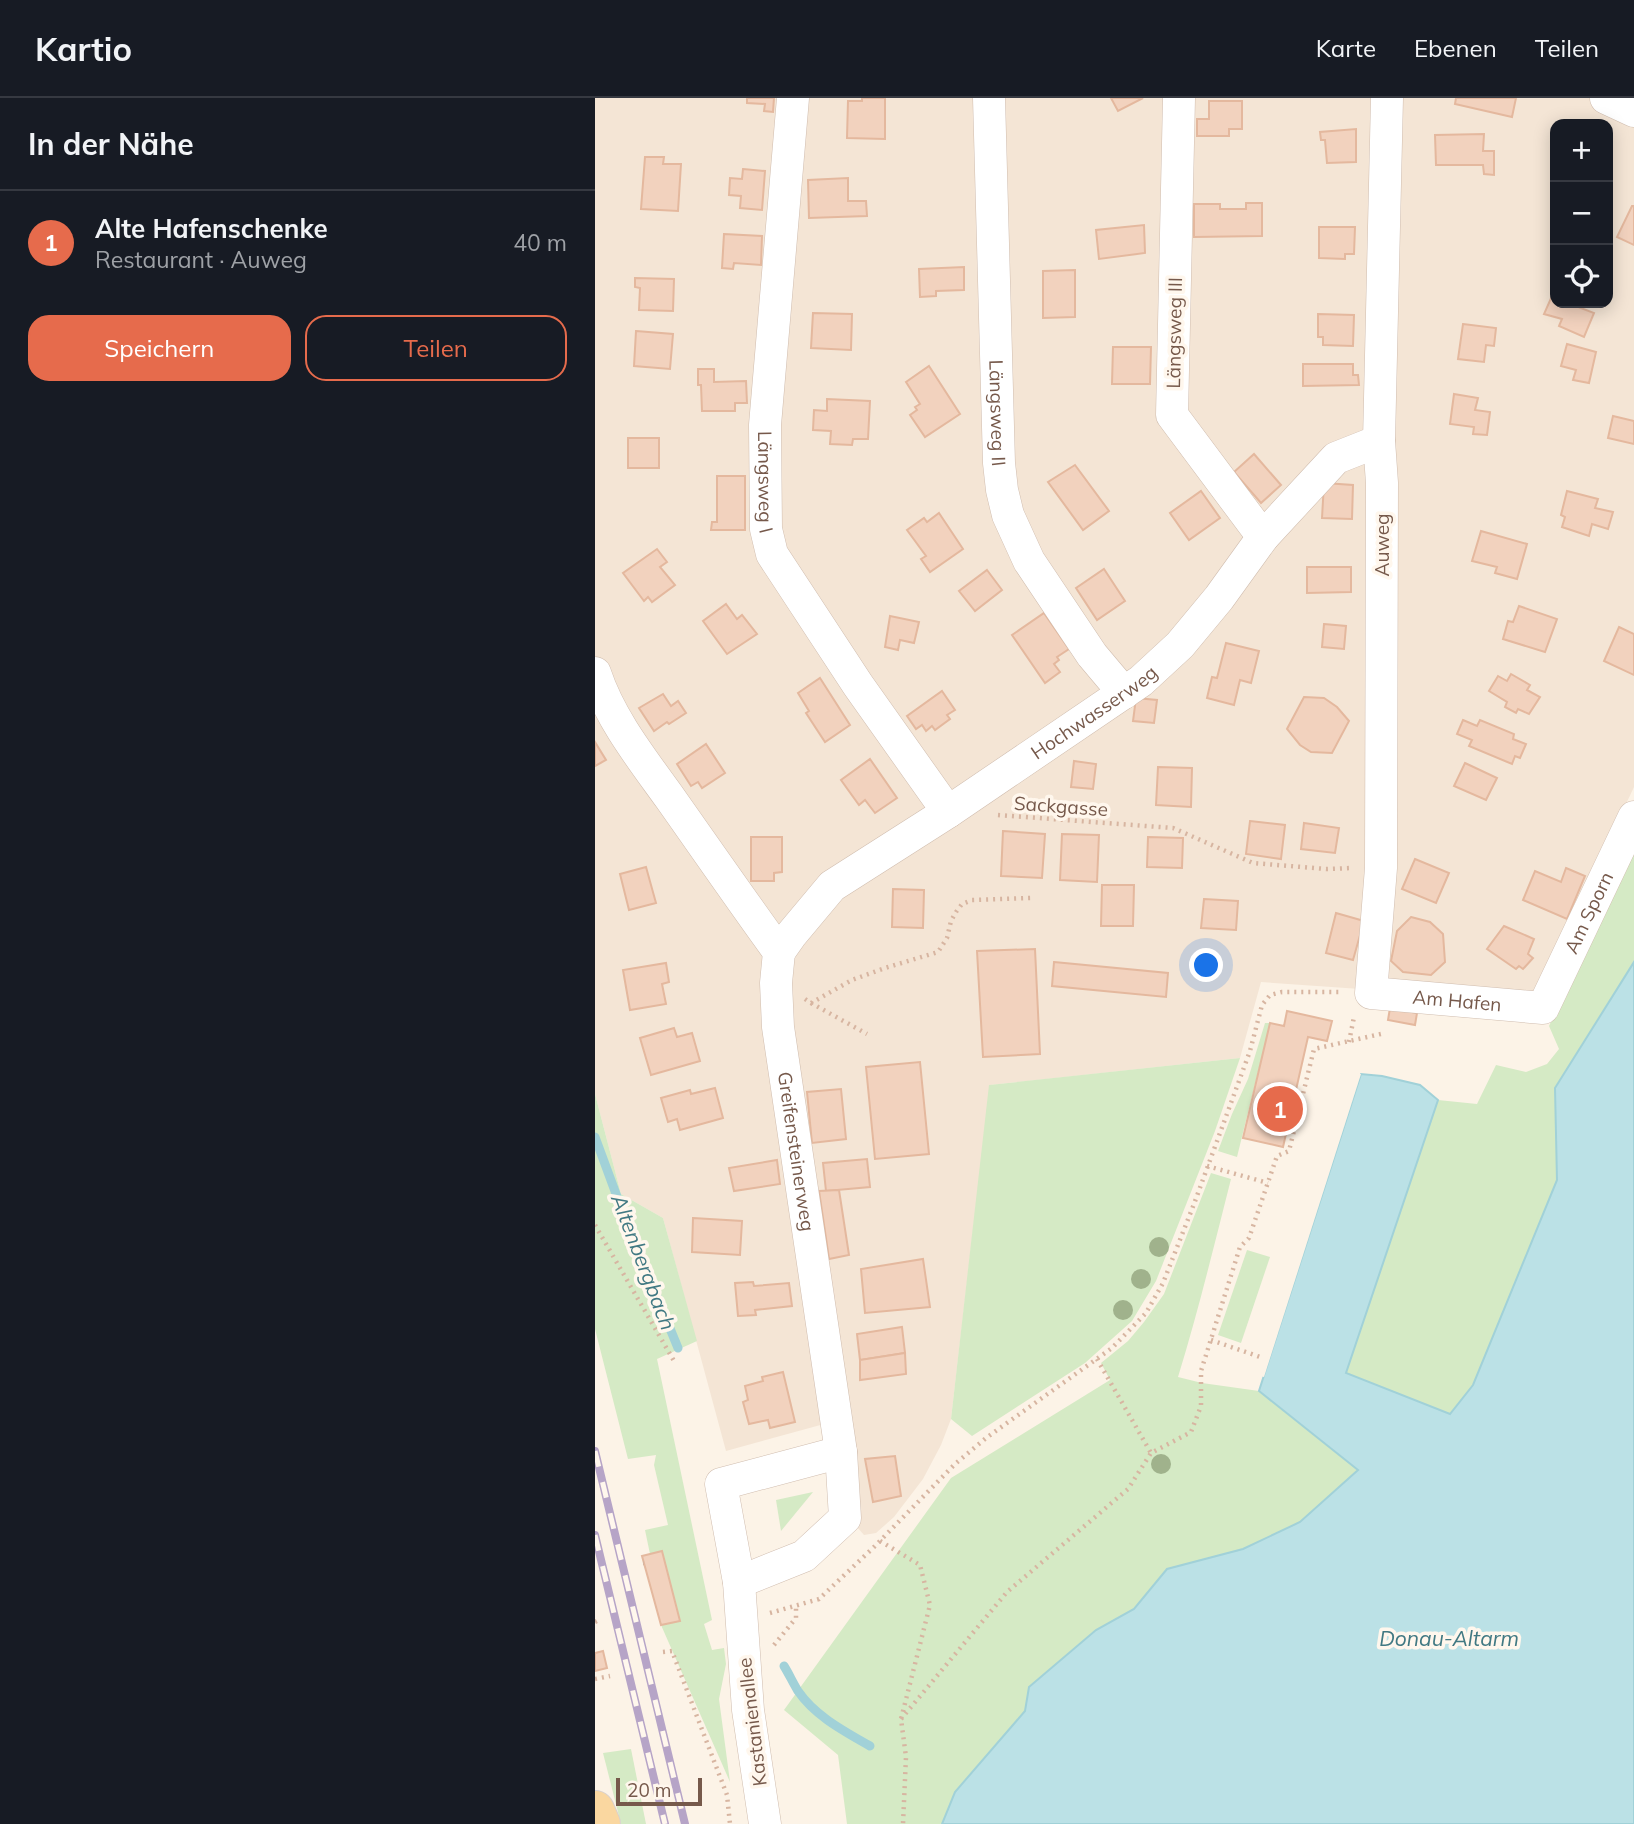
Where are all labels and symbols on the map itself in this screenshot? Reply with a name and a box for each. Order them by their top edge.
street label: Längsweg III [1161,277,1187,389]
street label: Längsweg II [984,359,1011,467]
street label: Längsweg I [753,431,779,535]
street label: Auweg [1370,513,1394,577]
street label: Hochwasserweg [1026,660,1162,764]
street label: Sackgasse [1013,791,1109,821]
street label: Am Sporn [1559,868,1618,957]
your location [1189,948,1223,982]
street label: Am Hafen [1412,985,1503,1016]
street label: Greifensteinerweg [773,1070,820,1233]
pin: 1 [1257,1083,1303,1135]
water label: Altenbergbach [606,1189,682,1334]
water label: Donau-Altarm [1379,1625,1519,1651]
street label: Kastanienallee [732,1656,772,1788]
scale bar [616,1775,702,1807]

